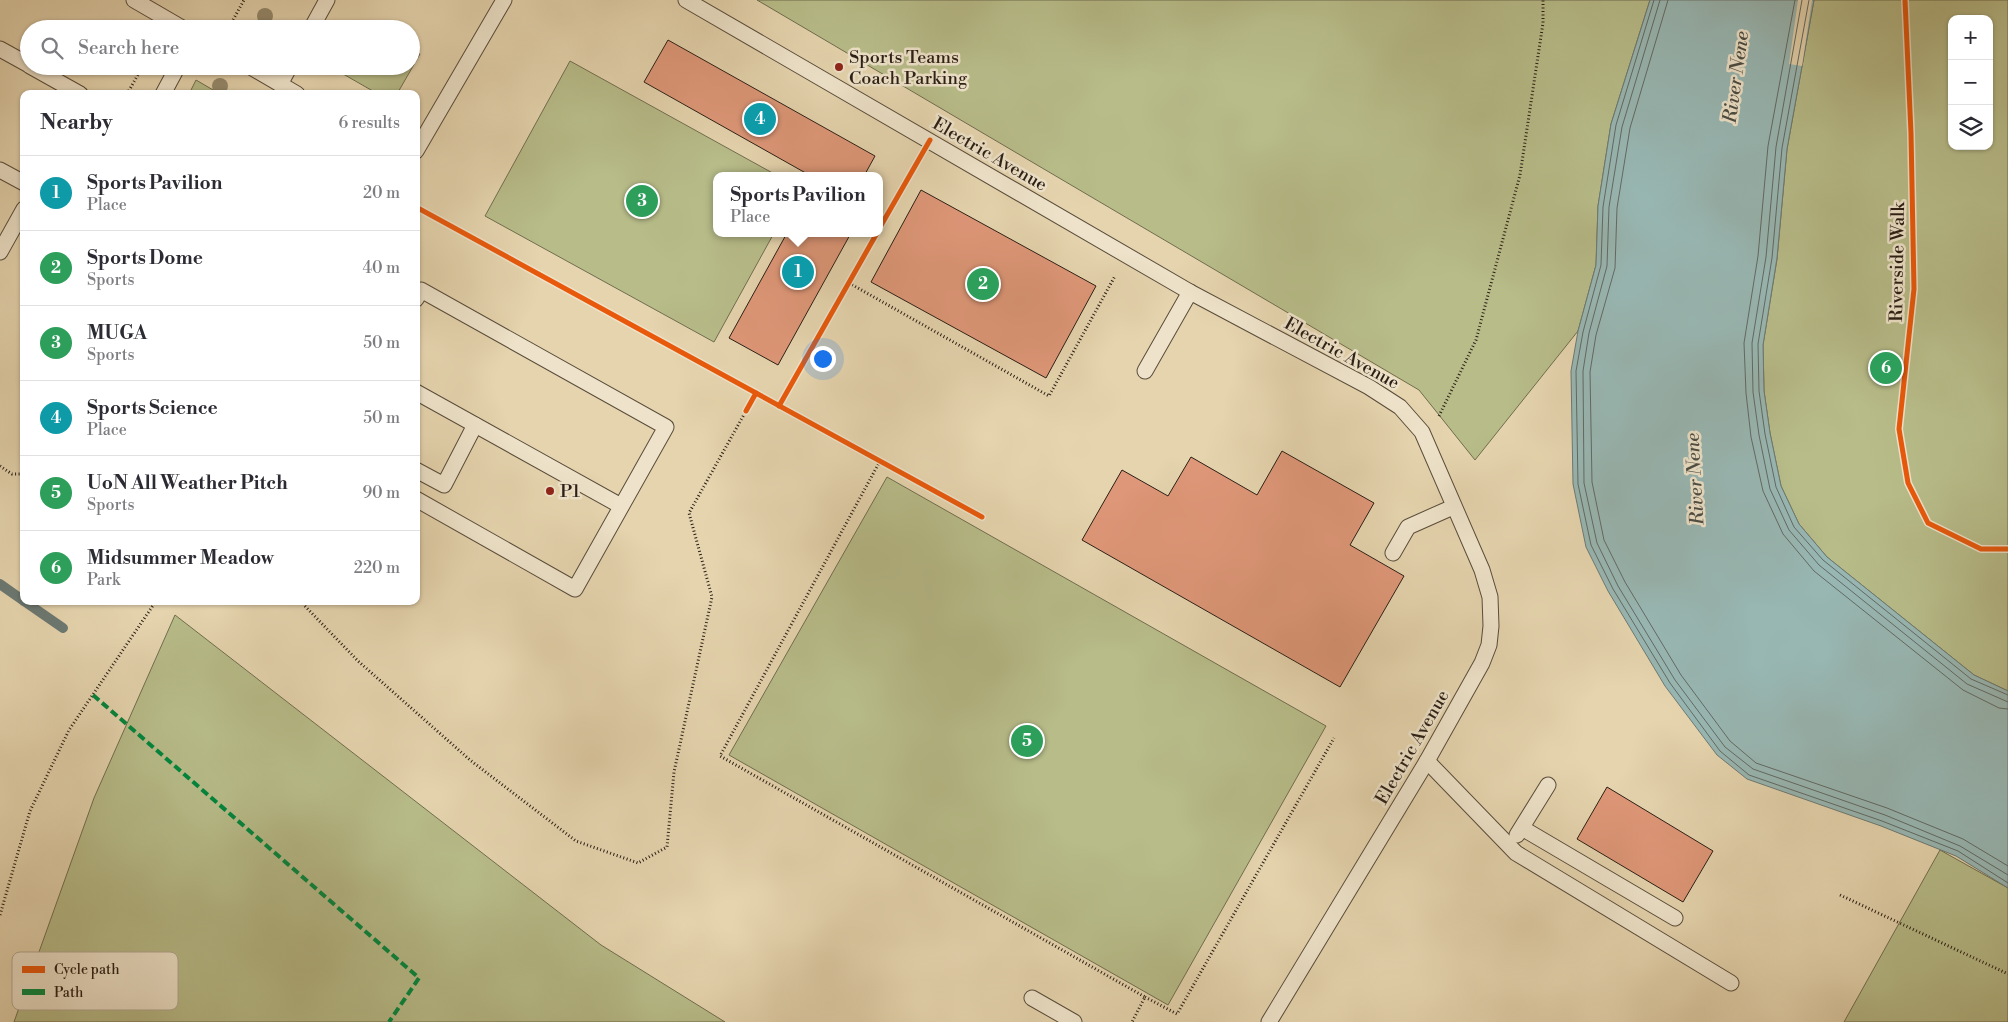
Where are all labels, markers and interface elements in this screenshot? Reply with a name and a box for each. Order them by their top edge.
map controls [1948,15,1993,150]
button: + [1948,15,1993,60]
search box [20,20,420,75]
water label: River Nene [1718,30,1754,125]
icon: search [38,34,66,62]
text: Search here [78,36,179,60]
place label: Sports Teams Coach Parking [849,46,968,90]
button: − [1948,60,1993,105]
marker: Sports Teams Coach Parking [833,61,845,73]
pin: 4 [744,100,776,138]
button: layers [1948,105,1993,150]
text: Nearby [40,110,113,136]
street label: Electric Avenue [928,112,1051,197]
text: 6 results [339,113,400,133]
text: Sports Pavilion [87,171,222,195]
popup [713,172,883,237]
pin: 3 [626,182,658,220]
text: 1 [52,183,60,203]
text: 20 m [363,183,400,203]
text: Sports Pavilion [730,183,866,207]
text: Place [87,195,127,215]
street label: Riverside Walk [1885,200,1910,322]
text: Place [730,207,770,227]
text: Sports Dome [87,246,203,270]
pin: 1 [782,253,814,291]
text: 2 [51,258,61,278]
text: 40 m [363,258,400,278]
pin: 2 [967,265,999,303]
text: Sports [87,270,134,290]
street label: Electric Avenue [1280,312,1404,395]
text: MUGA [87,321,147,345]
text: 3 [51,333,61,353]
text: 50 m [363,333,400,353]
text: Sports [87,345,134,365]
your location [810,346,836,372]
pin: 6 [1870,349,1902,387]
text: Sports Science [87,396,218,420]
text: 4 [51,408,61,428]
text: 50 m [363,408,400,428]
text: Place [87,420,127,440]
water label: River Nene [1681,432,1709,527]
text: UoN All Weather Pitch [87,471,288,495]
place label: P1 [560,480,580,503]
text: 5 [51,483,61,503]
text: 90 m [362,483,400,503]
marker: P1 [544,485,556,497]
text: Sports [87,495,134,515]
text: Midsummer Meadow [87,546,274,570]
text: 6 [51,558,61,578]
text: 220 m [354,558,400,578]
text: Park [87,570,120,590]
street label: Electric Avenue [1370,686,1455,809]
pin: 5 [1011,722,1043,760]
legend [12,952,178,1010]
text: Cycle path [54,961,120,979]
text: Path [54,984,84,1002]

